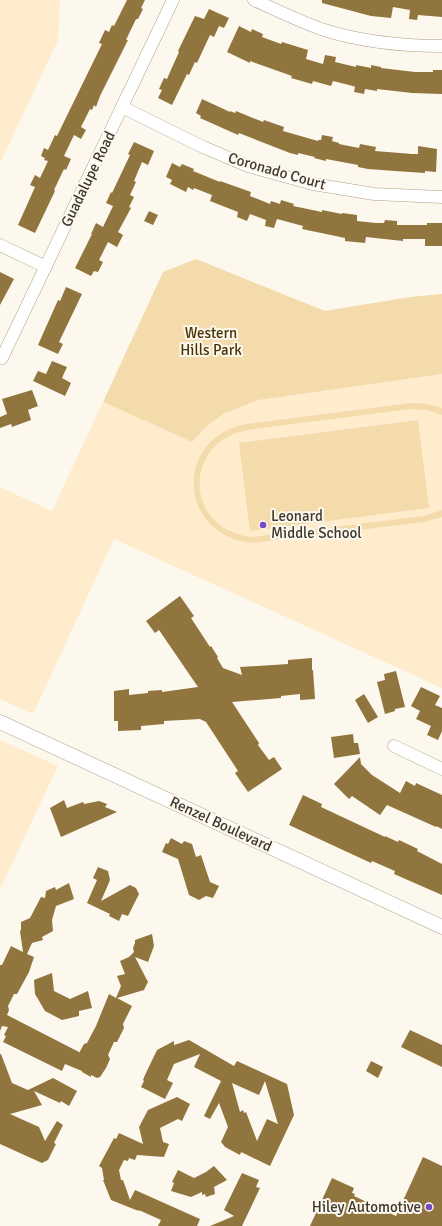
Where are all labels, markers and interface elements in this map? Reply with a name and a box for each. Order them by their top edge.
street label: Guadalupe Road [57,128,119,230]
street label: Coronado Court [226,148,328,194]
park label: Western Hills Park [180,324,242,359]
place label: Leonard Middle School [271,507,362,542]
marker: Leonard Middle School [258,520,268,530]
street label: Renzel Boulevard [167,792,275,856]
place label: Hiley Automotive [312,1198,421,1216]
marker: Hiley Automotive [424,1202,434,1212]

